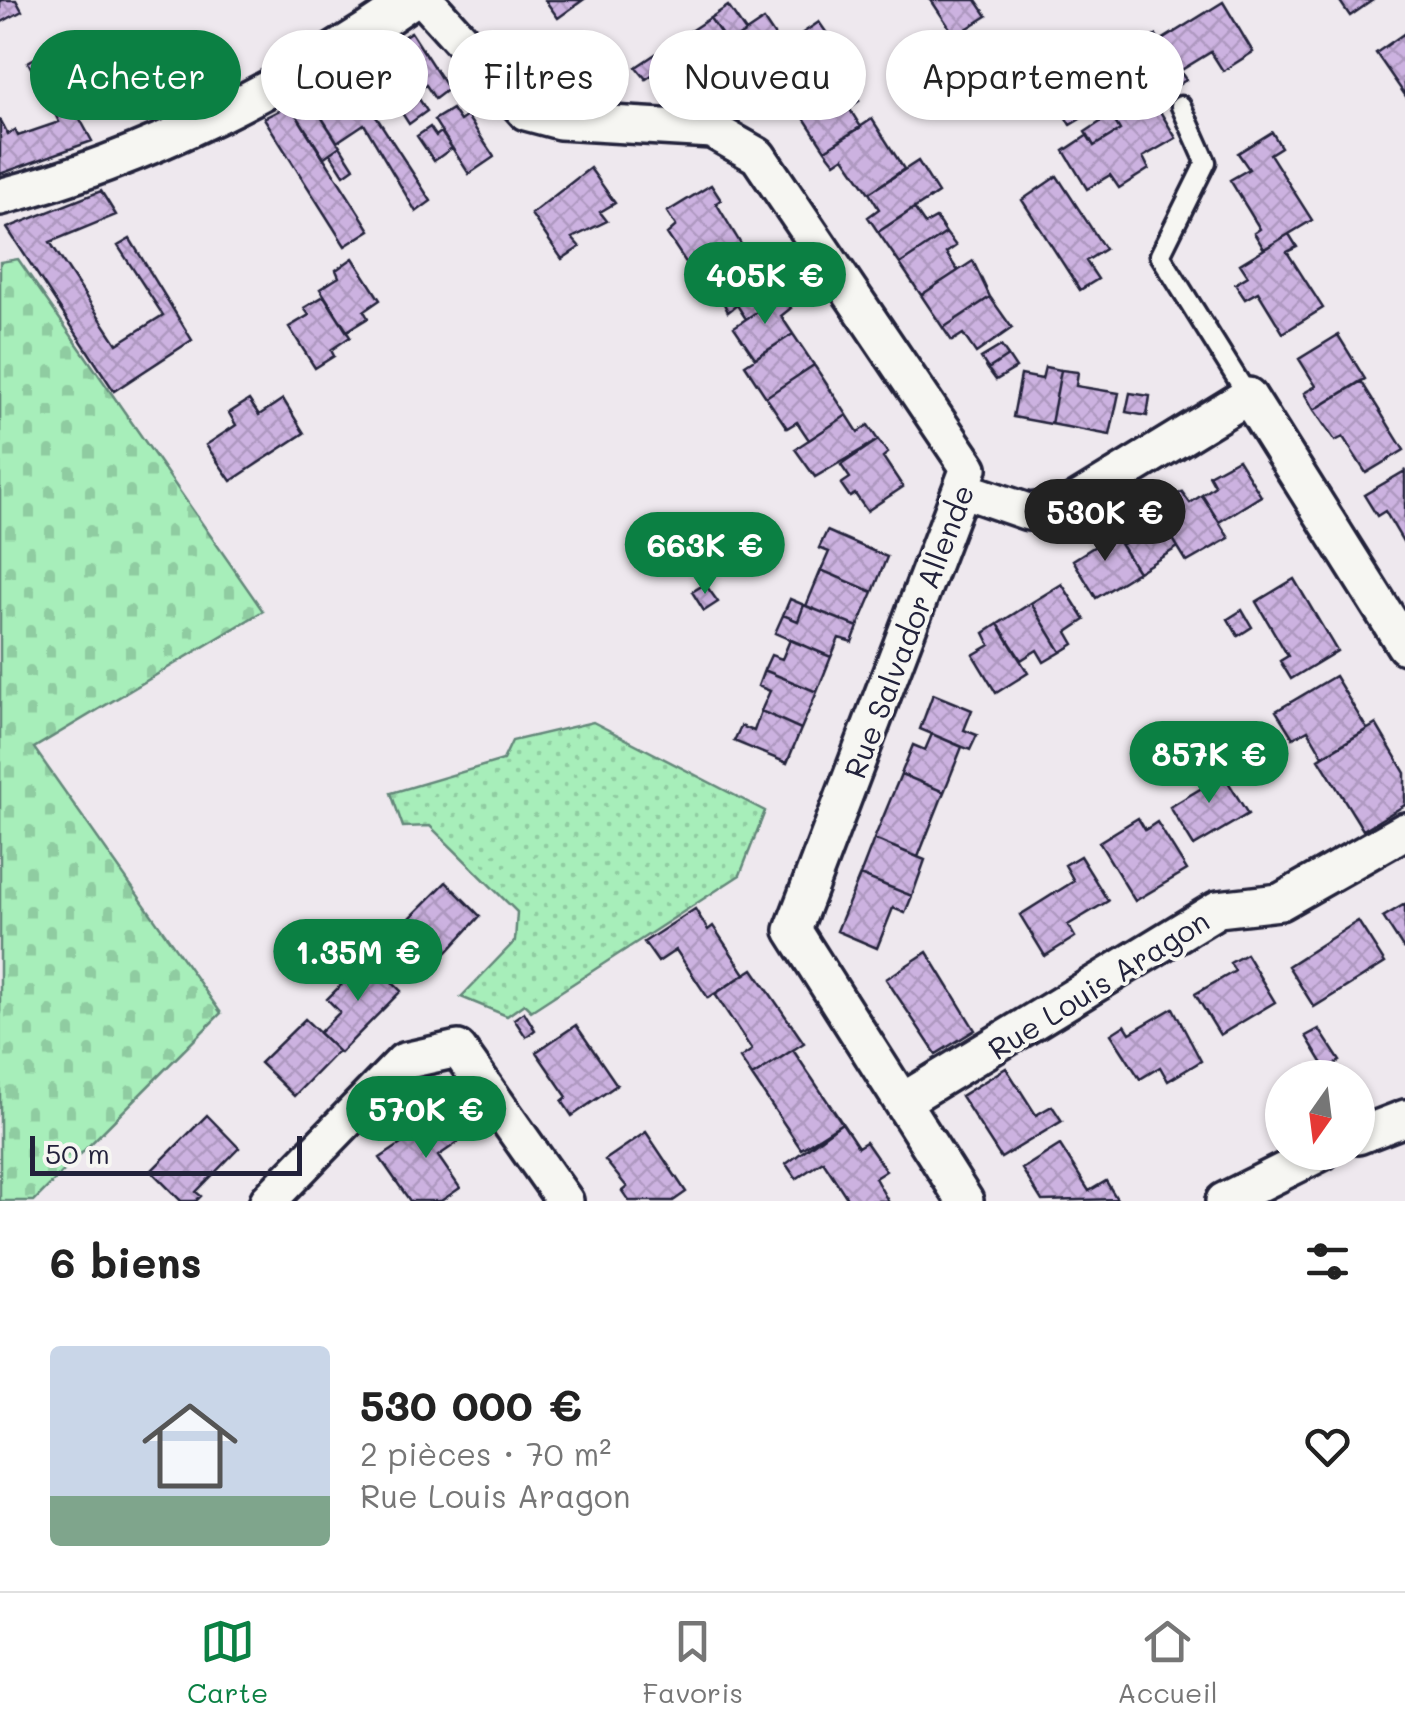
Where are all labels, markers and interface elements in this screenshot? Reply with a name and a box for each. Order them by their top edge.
chip: Acheter [30,30,241,120]
chip: Louer [261,30,428,120]
chip: Filtres [448,30,629,120]
chip: Nouveau [649,30,866,120]
chip: Appartement [886,30,1184,120]
pin: 405K € [684,242,846,327]
text: 405K € [706,253,824,295]
street label: Rue Salvador Allende [834,478,982,784]
pin: 530K € [1024,479,1186,564]
text: 530K € [1047,490,1164,532]
pin: 663K € [624,512,786,597]
text: 663K € [647,523,763,565]
pin: 857K € [1128,721,1290,806]
text: 857K € [1152,732,1266,774]
street label: Rue Louis Aragon [980,900,1216,1068]
pin: 1.35M € [266,919,450,1004]
text: 1.35M € [295,930,421,972]
north arrow [1265,1060,1375,1170]
map controls [1265,1060,1375,1170]
pin: 570K € [345,1076,507,1161]
text: 570K € [368,1087,484,1129]
scale bar [30,1131,302,1176]
text: 50 m [45,1135,110,1171]
text: 6 biens [50,1234,202,1289]
icon: filters [1300,1234,1355,1289]
text: 530 000 € [360,1377,582,1432]
icon: home [130,1386,250,1506]
icon: heart [1300,1419,1355,1474]
text: 2 pièces · 70 m² [360,1432,611,1474]
text: Rue Louis Aragon [360,1474,630,1516]
tab: Carte [187,1614,268,1710]
tab: Favoris [642,1614,743,1710]
tab: Accueil [1117,1614,1218,1710]

